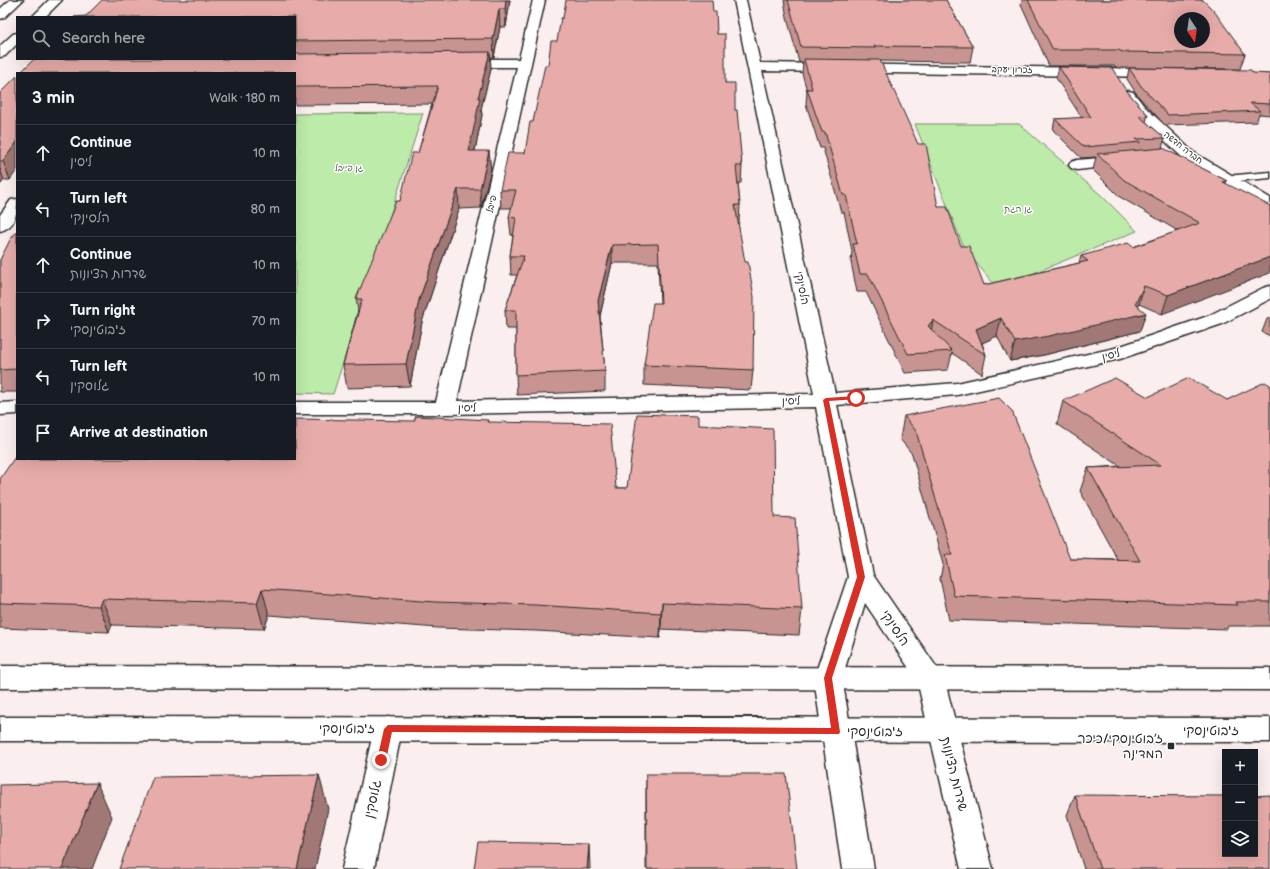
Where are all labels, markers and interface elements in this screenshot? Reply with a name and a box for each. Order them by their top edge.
north arrow [1174,12,1210,48]
search box [16,16,296,60]
icon: search [30,27,52,49]
text: Search here [62,29,145,48]
street label: זכרון יעקב [991,64,1033,76]
text: 3 min [32,88,75,108]
text: Walk · 180 m [209,90,280,106]
street label: חברה חדשה [1161,129,1205,167]
text: Continue [70,133,132,152]
icon: ahead [32,142,54,164]
text: 10 m [253,145,280,161]
text: ליסין [70,154,92,170]
park label: גן פייבל [335,163,364,174]
text: Turn left [70,189,127,208]
street label: פייבל [485,194,499,214]
icon: left [32,198,54,220]
text: 80 m [251,201,280,217]
park label: גן הגת [1004,204,1032,215]
text: הלסינקי [70,210,110,226]
text: Continue [70,245,132,264]
icon: ahead [32,254,54,276]
text: 10 m [253,257,280,273]
text: שדרות הציונות [70,266,146,282]
street label: הלסינקי [792,270,812,306]
text: Turn right [70,301,135,320]
icon: right [32,310,54,332]
text: 70 m [252,313,280,329]
text: ז'בוטינסקי [70,322,126,338]
street label: ליסין [1100,346,1122,364]
text: Turn left [70,357,127,376]
icon: left [32,366,54,388]
text: 10 m [253,369,280,385]
text: גלוסקין [70,378,109,394]
route start [847,389,865,407]
street label: ליסין [782,394,801,408]
street label: ליסין [458,401,477,415]
icon: arrive [32,422,54,444]
text: Arrive at destination [70,423,208,442]
street label: הלסינקי [877,607,913,649]
street label: ז'בוטינסקי [319,721,375,737]
street label: ז'בוטינסקי [1183,723,1239,739]
street label: ז'בוטינסקי [847,724,903,740]
place label: ז׳בוטינסקי/כיכר המדינה [1078,731,1163,762]
street label: שדרות הציונות [937,735,971,813]
marker: ז׳בוטינסקי/כיכר המדינה [1166,741,1176,751]
map controls [1222,749,1258,857]
button: + [1222,749,1258,785]
route end [372,751,390,769]
street label: גלוסקין [361,778,385,820]
button: − [1222,785,1258,821]
button: layers [1222,821,1258,857]

